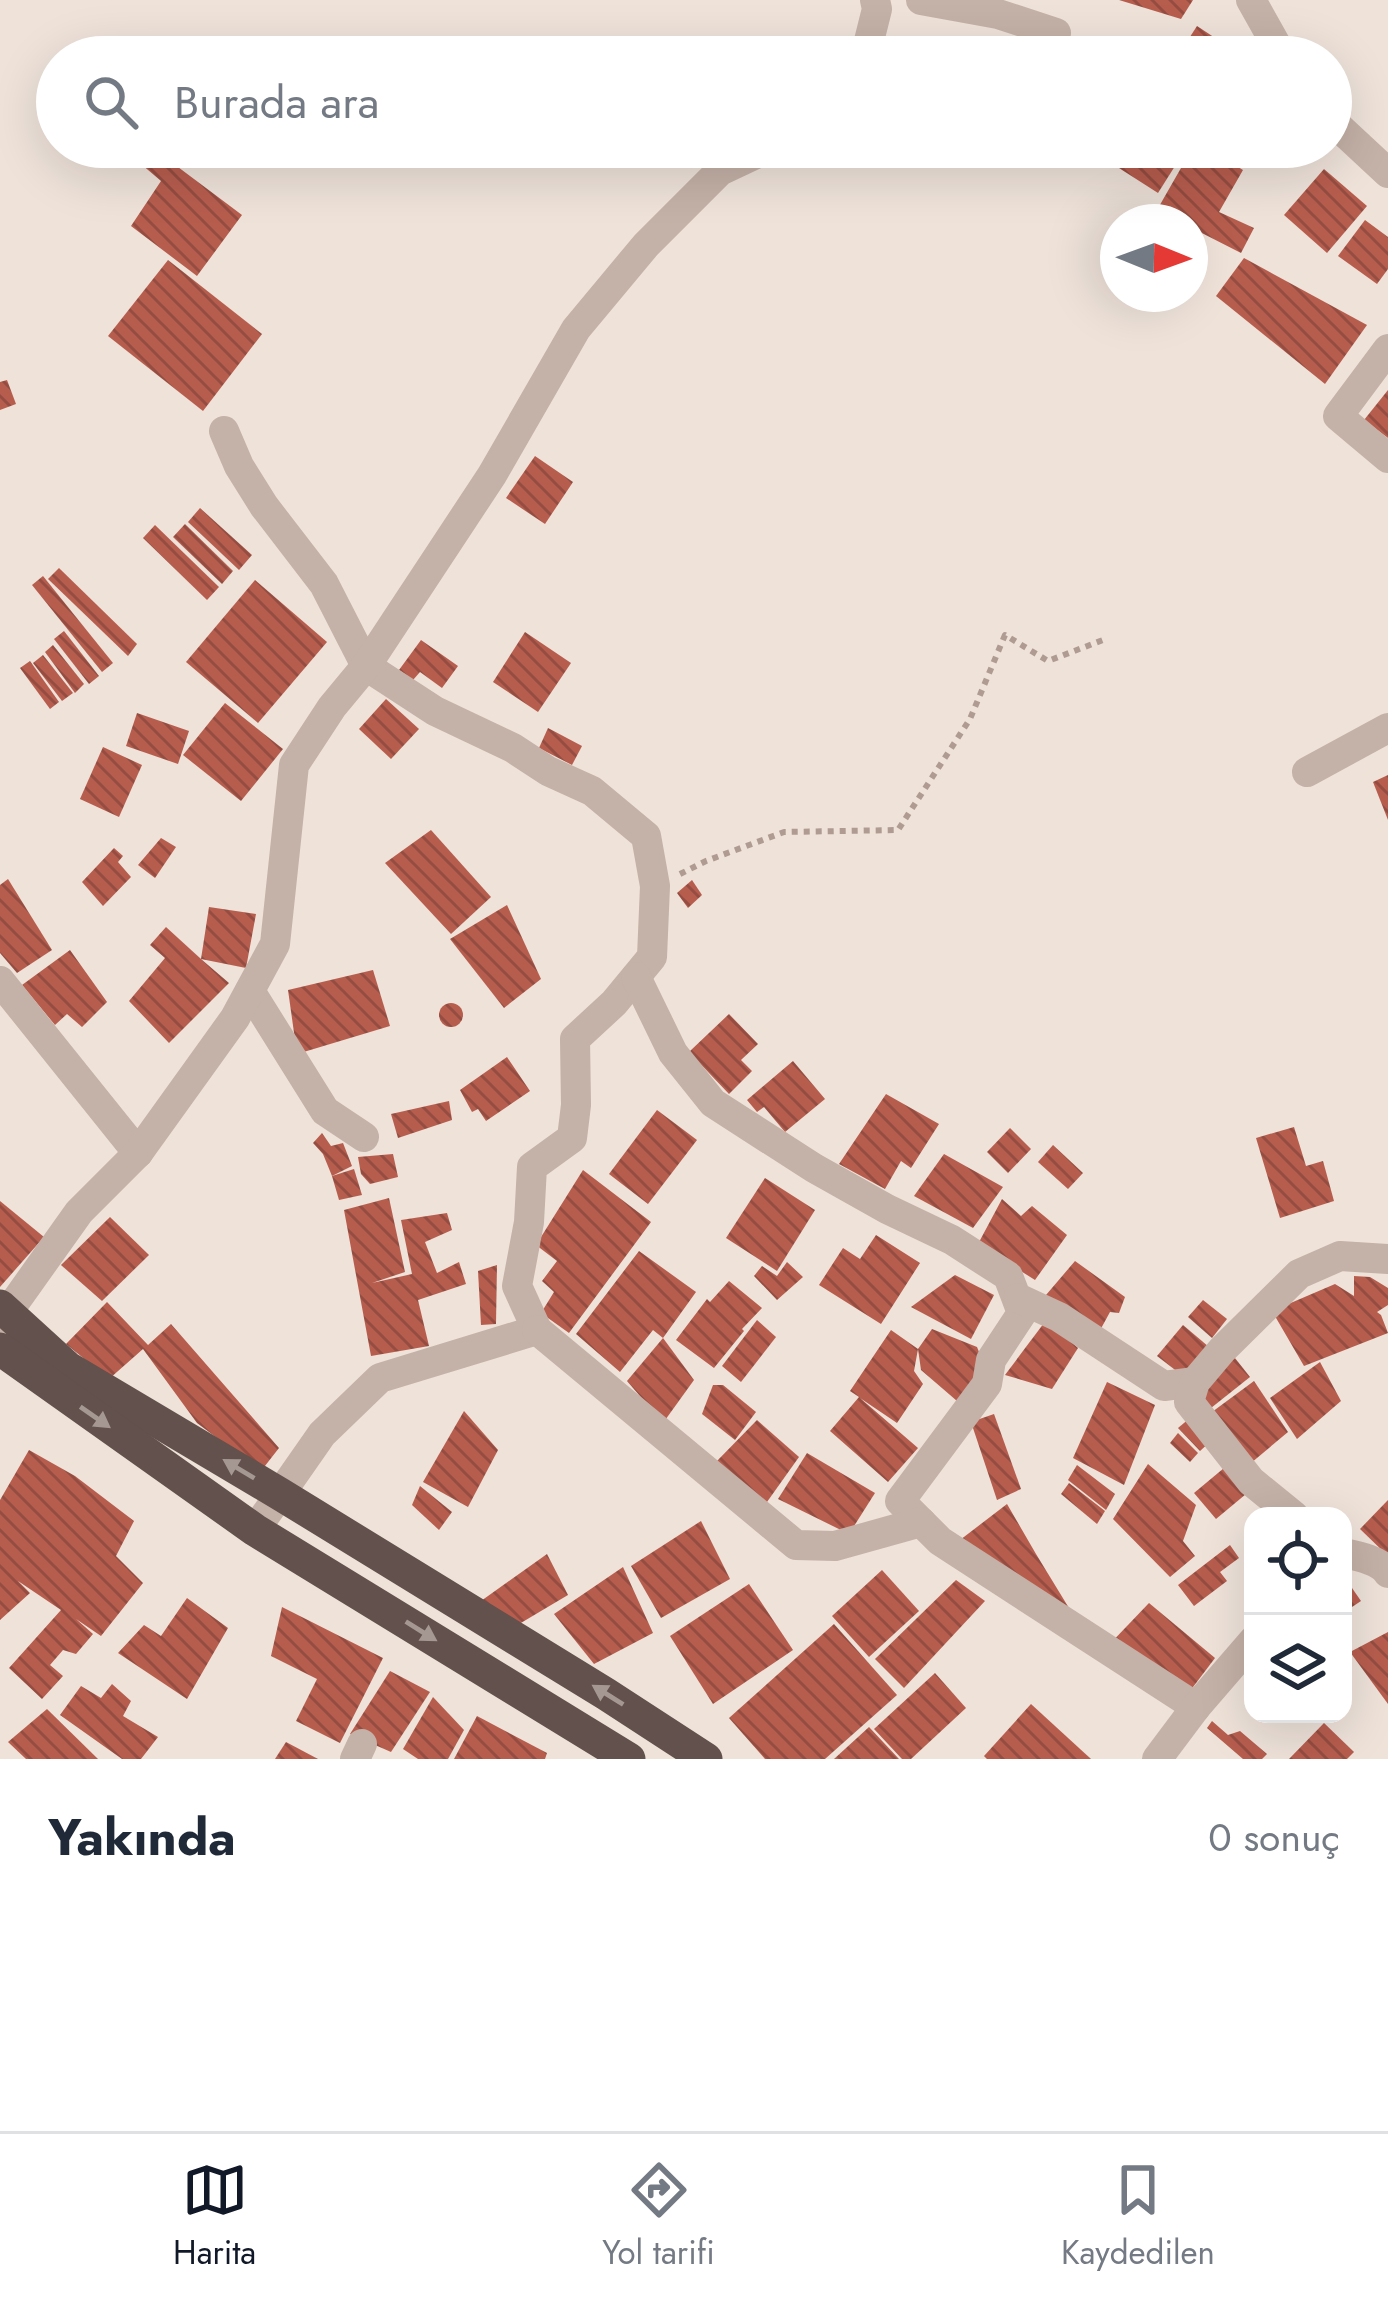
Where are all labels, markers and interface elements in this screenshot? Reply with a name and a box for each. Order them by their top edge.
search box [36,36,1352,168]
icon: search [78,69,144,135]
text: Burada ara [174,70,379,135]
north arrow [1100,204,1208,312]
one-way arrow [79,1405,111,1428]
one-way arrow [222,1460,256,1481]
map controls [1244,1507,1352,1723]
button: locate [1244,1507,1352,1615]
button: layers [1244,1615,1352,1723]
one-way arrow [404,1620,438,1641]
one-way arrow [591,1685,624,1707]
text: Yakında [48,1800,236,1874]
text: 0 sonuç [1208,1809,1340,1866]
tab: Harita [173,2157,256,2276]
tab: Yol tarifi [602,2157,715,2276]
tab: Kaydedilen [1061,2157,1215,2276]

